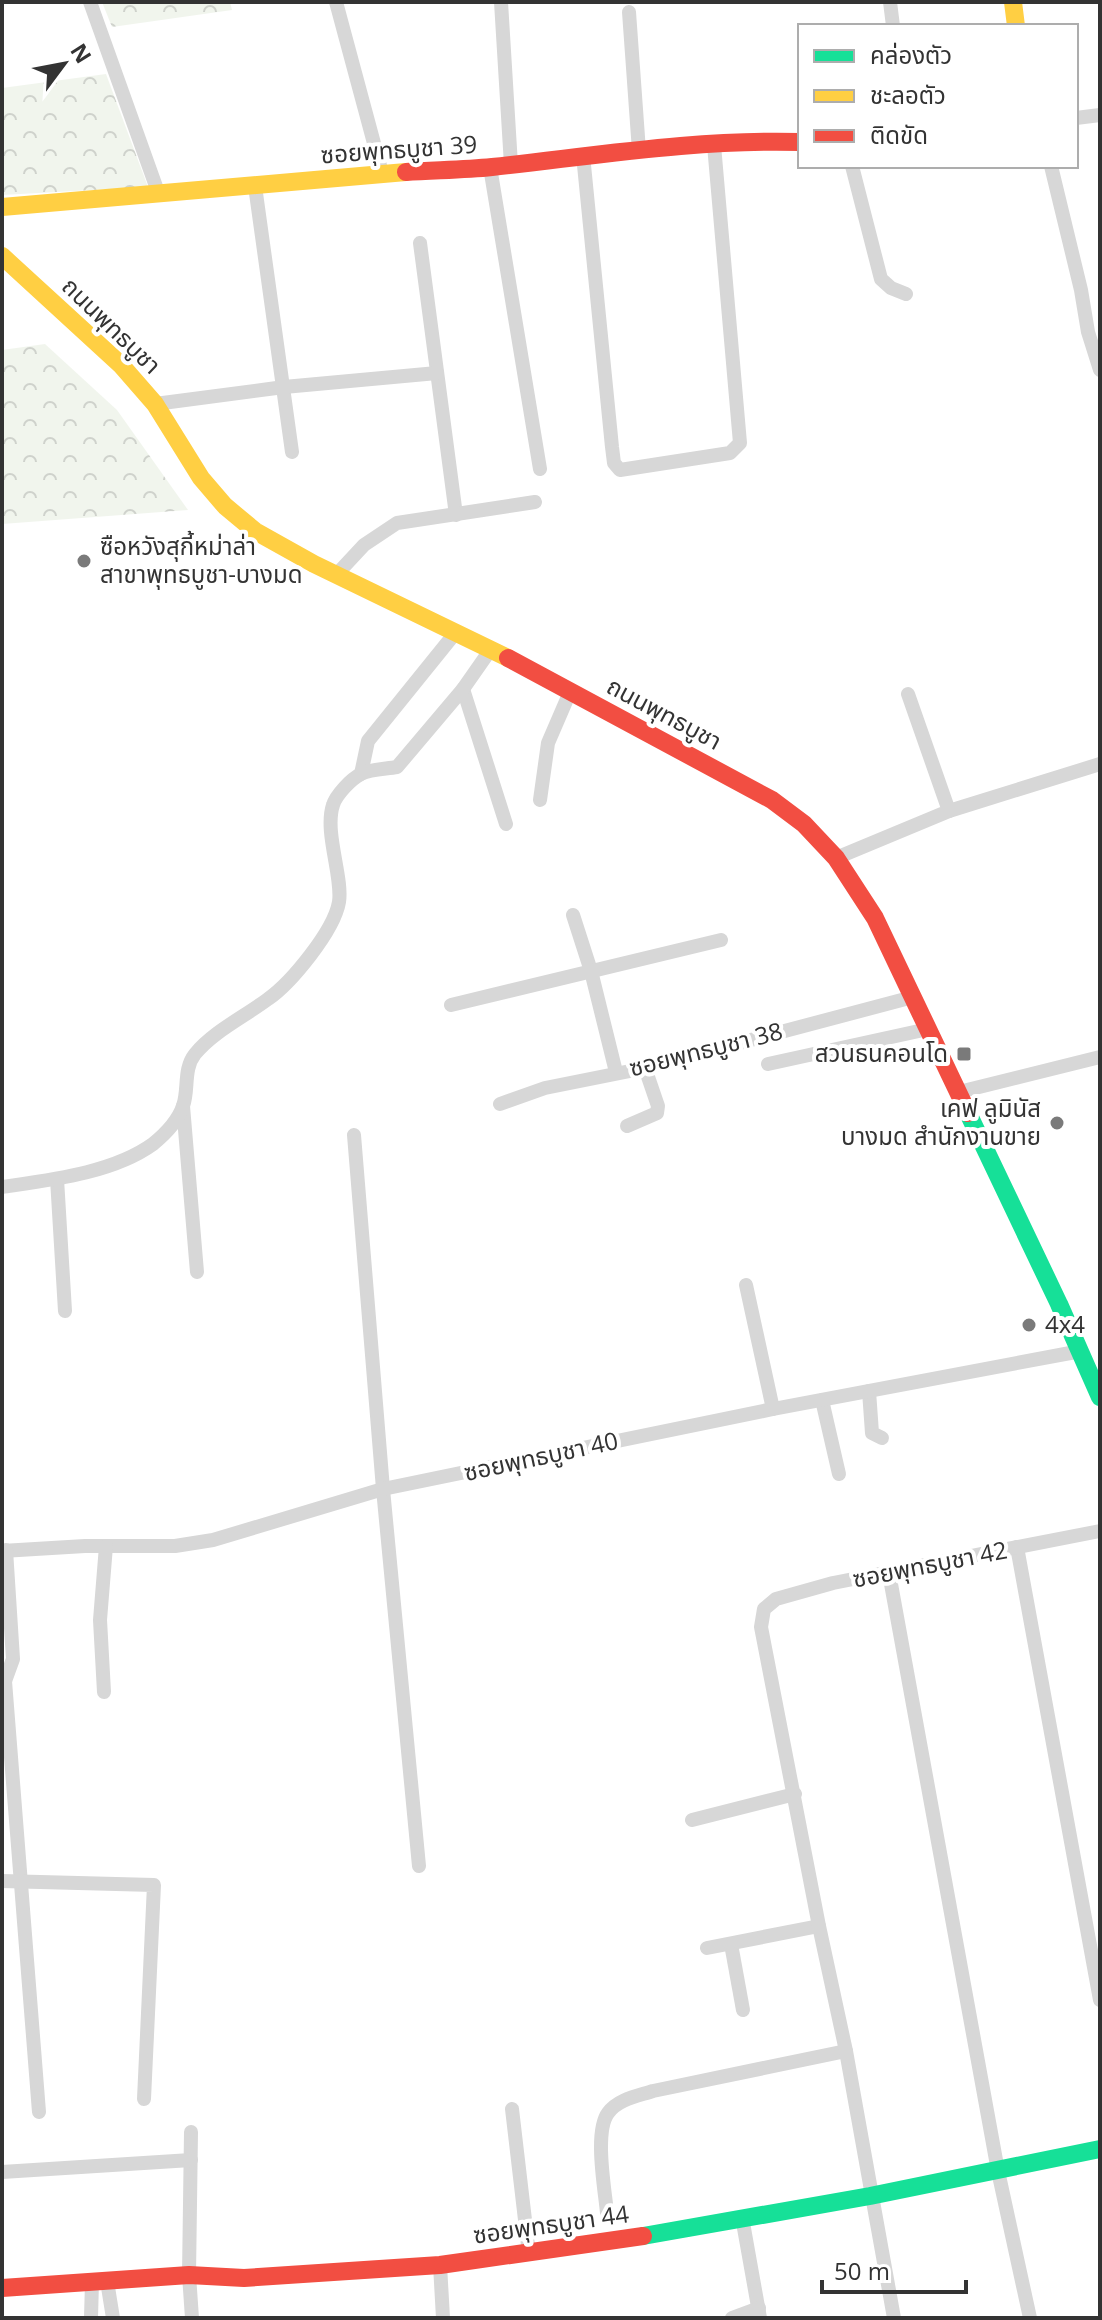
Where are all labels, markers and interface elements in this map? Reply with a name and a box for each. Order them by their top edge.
north arrow [24,24,104,104]
legend [798,24,1078,168]
text: N [64,37,99,68]
text: คล่องตัว [870,38,952,71]
text: ชะลอตัว [870,78,946,111]
text: ติดขัด [870,118,928,151]
street label: ซอยพุทธบูชา 39 [320,127,478,170]
street label: ถนนพุทธบูชา [55,269,169,380]
place label: ซือหวังสุกี้หม่าล่า สาขาพุทธบูชา-บางมด [100,529,303,590]
marker: ซือหวังสุกี้หม่าล่า สาขาพุทธบูชา-บางมด [75,552,93,570]
street label: ถนนพุทธบูชา [601,669,728,757]
street label: ซอยพุทธบูชา 38 [626,1014,786,1084]
place label: สวนธนคอนโด [815,1036,948,1069]
marker: สวนธนคอนโด [955,1045,973,1063]
place label: เคฟ ลูมินัส บางมด สำนักงานขาย [841,1091,1041,1152]
marker: เคฟ ลูมินัส บางมด สำนักงานขาย [1048,1114,1066,1132]
place label: 4x4 [1045,1307,1085,1340]
marker: 4x4 [1020,1316,1038,1334]
street label: ซอยพุทธบูชา 40 [461,1423,621,1488]
street label: ซอยพุทธบูชา 42 [850,1532,1010,1595]
street label: ซอยพุทธบูชา 44 [471,2196,631,2251]
scale bar [822,2244,966,2294]
text: 50 m [834,2254,890,2287]

